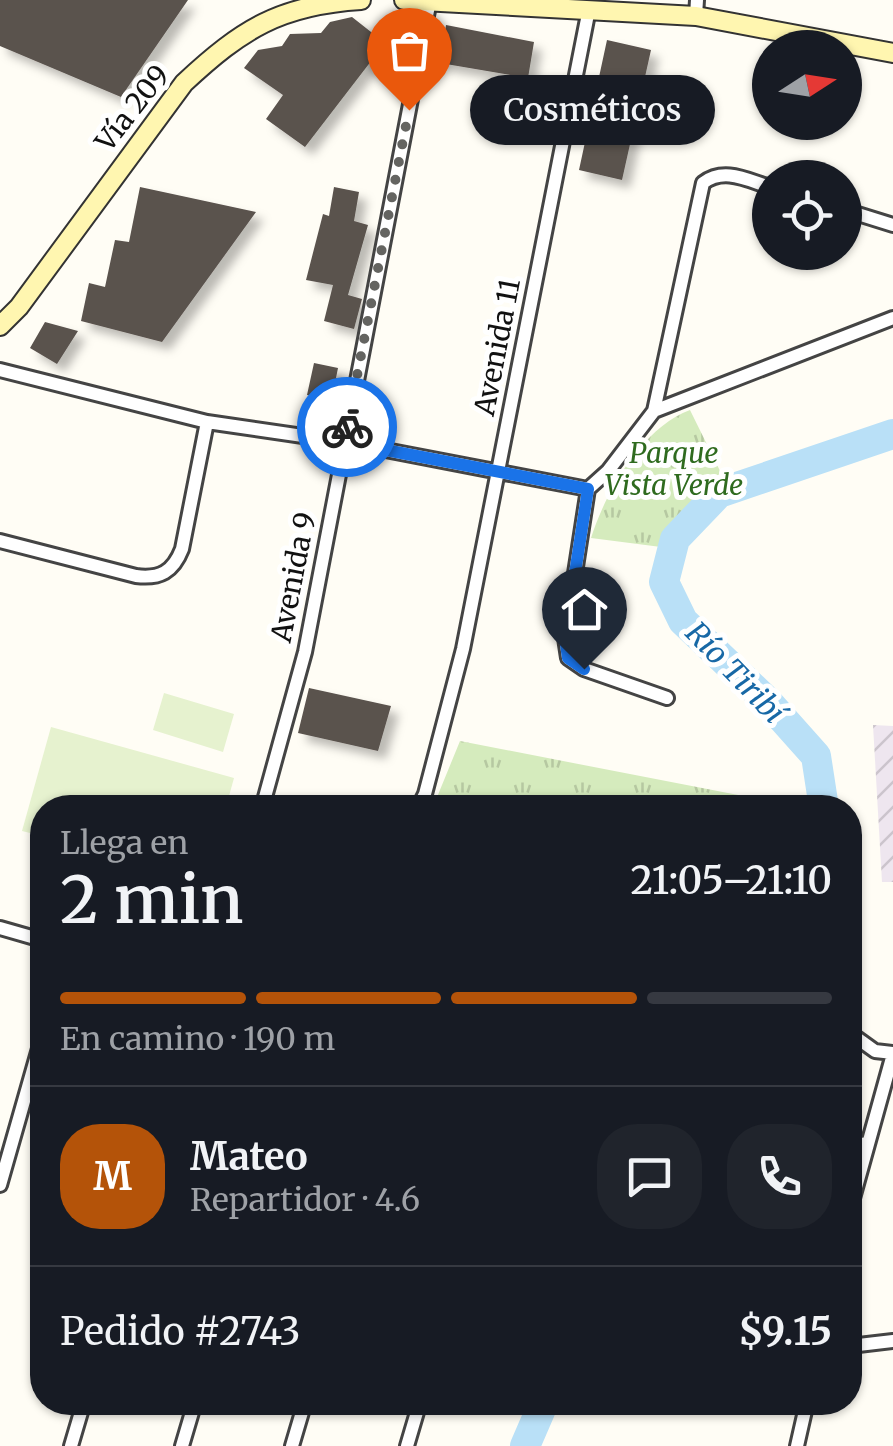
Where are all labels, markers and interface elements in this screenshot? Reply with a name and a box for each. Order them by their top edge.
pin [367,8,452,111]
icon: bag [382,23,437,78]
north arrow [752,30,862,140]
map controls [752,30,862,270]
street label: Vía 209 [86,58,177,159]
callout: Cosméticos [469,75,714,145]
text: Cosméticos [503,90,682,130]
button: locate [752,160,862,270]
street label: Avenida 11 [466,275,528,420]
courier [297,377,397,477]
icon: bike [320,400,375,455]
park label: Parque Vista Verde [605,435,743,503]
street label: Avenida 9 [263,509,323,646]
pin [542,567,627,670]
icon: home [557,582,612,637]
water label: Río Tiribí [678,614,796,733]
text: Llega en [60,823,188,863]
text: 21:05–21:10 [630,857,832,904]
text: 2 min [60,859,244,941]
text: En camino · 190 m [60,1019,335,1059]
button: chat [597,1124,702,1229]
button: phone [727,1124,832,1229]
text: Mateo [190,1133,308,1180]
text: M [93,1153,132,1200]
text: Repartidor · 4.6 [190,1180,420,1220]
text: Pedido #2743 [60,1308,301,1355]
text: $9.15 [738,1308,832,1355]

